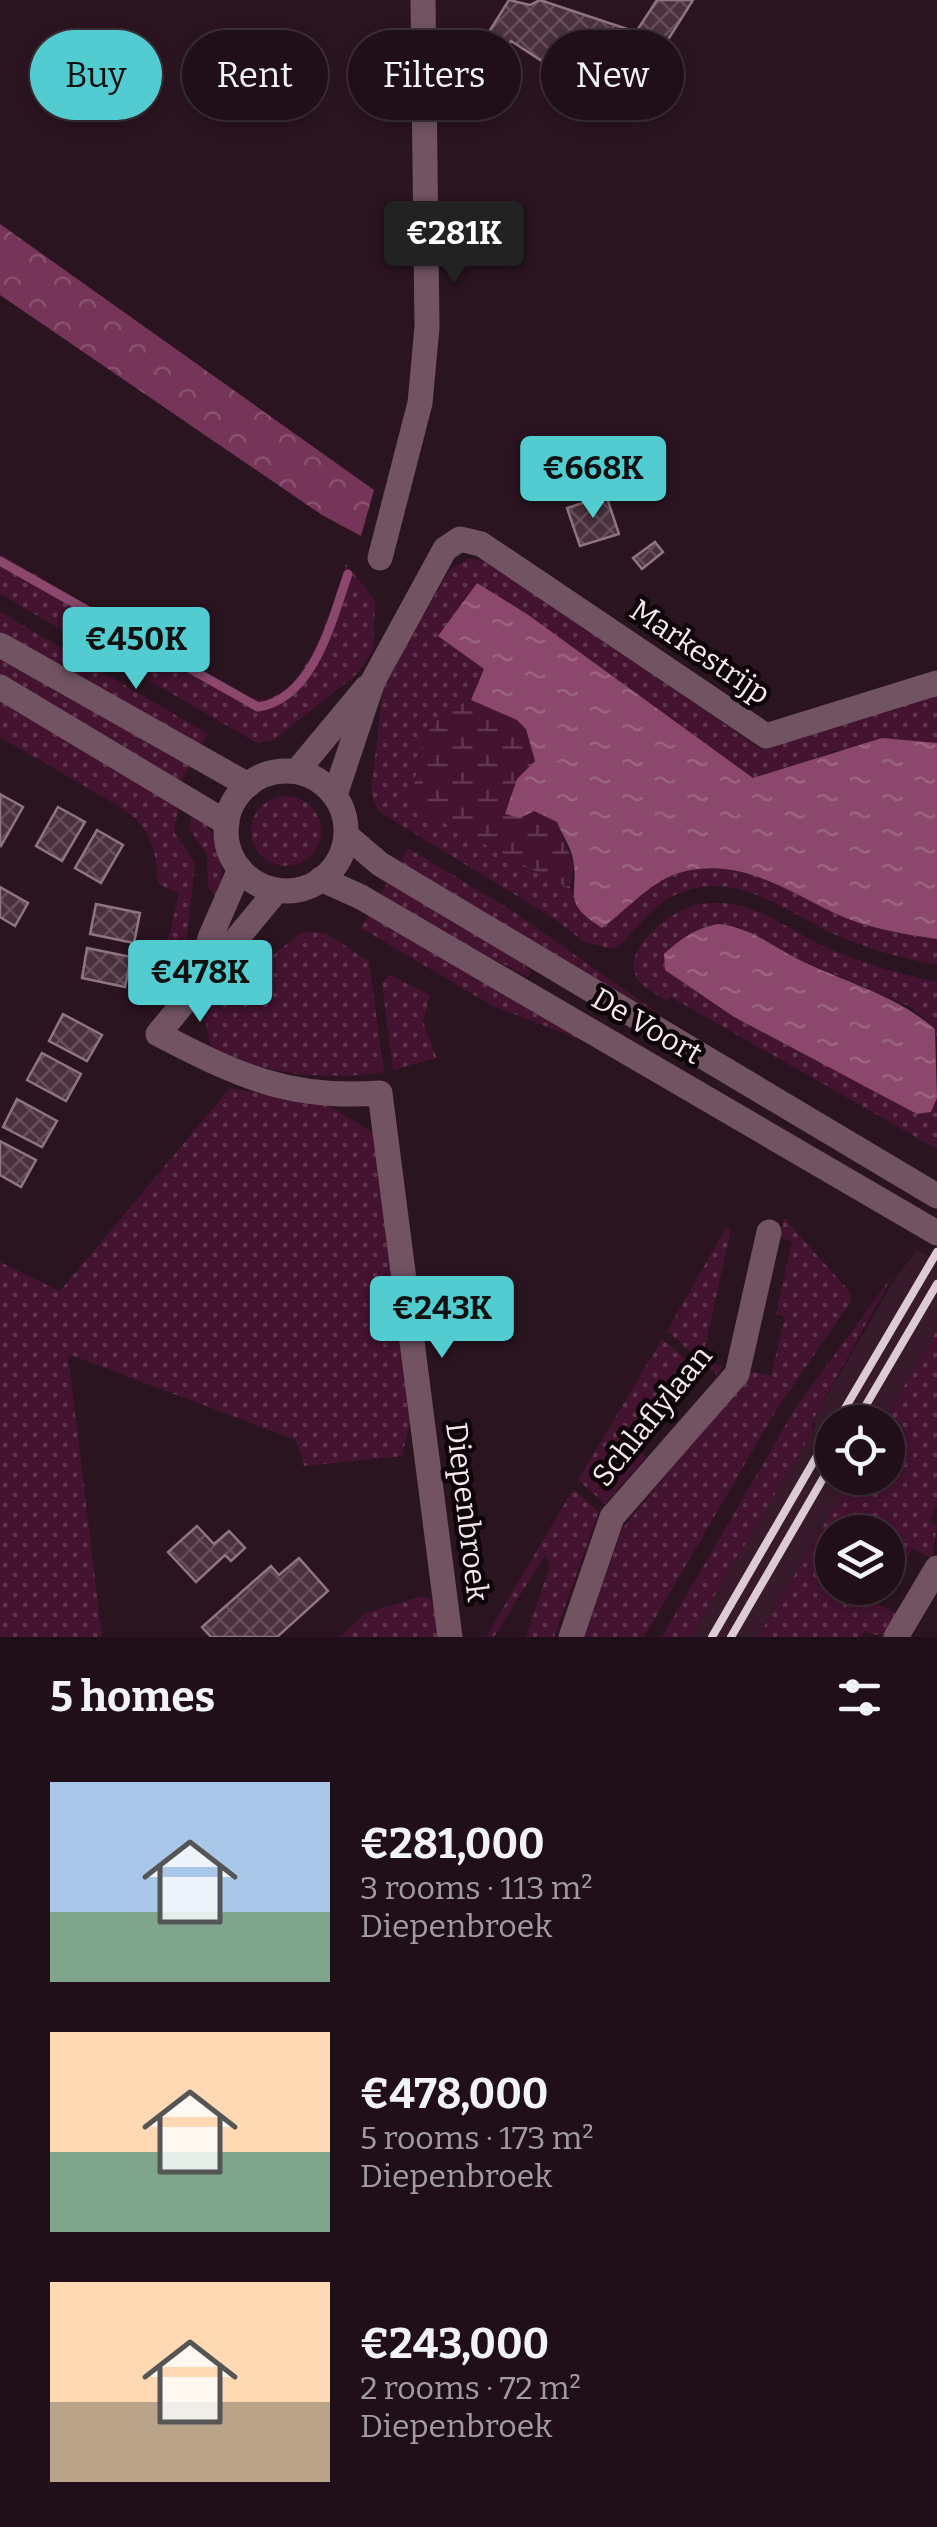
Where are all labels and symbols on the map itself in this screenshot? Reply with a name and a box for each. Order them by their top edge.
pin: €281K [384,201,524,286]
pin: €668K [523,436,663,521]
street label: Markestrijp [623,592,777,712]
pin: €450K [66,607,206,692]
pin: €478K [130,940,270,1025]
street label: De Voort [586,980,708,1072]
pin: €243K [372,1276,512,1361]
street label: Schlaflylaan [584,1339,720,1493]
street label: Diepenbroek [438,1420,496,1604]

